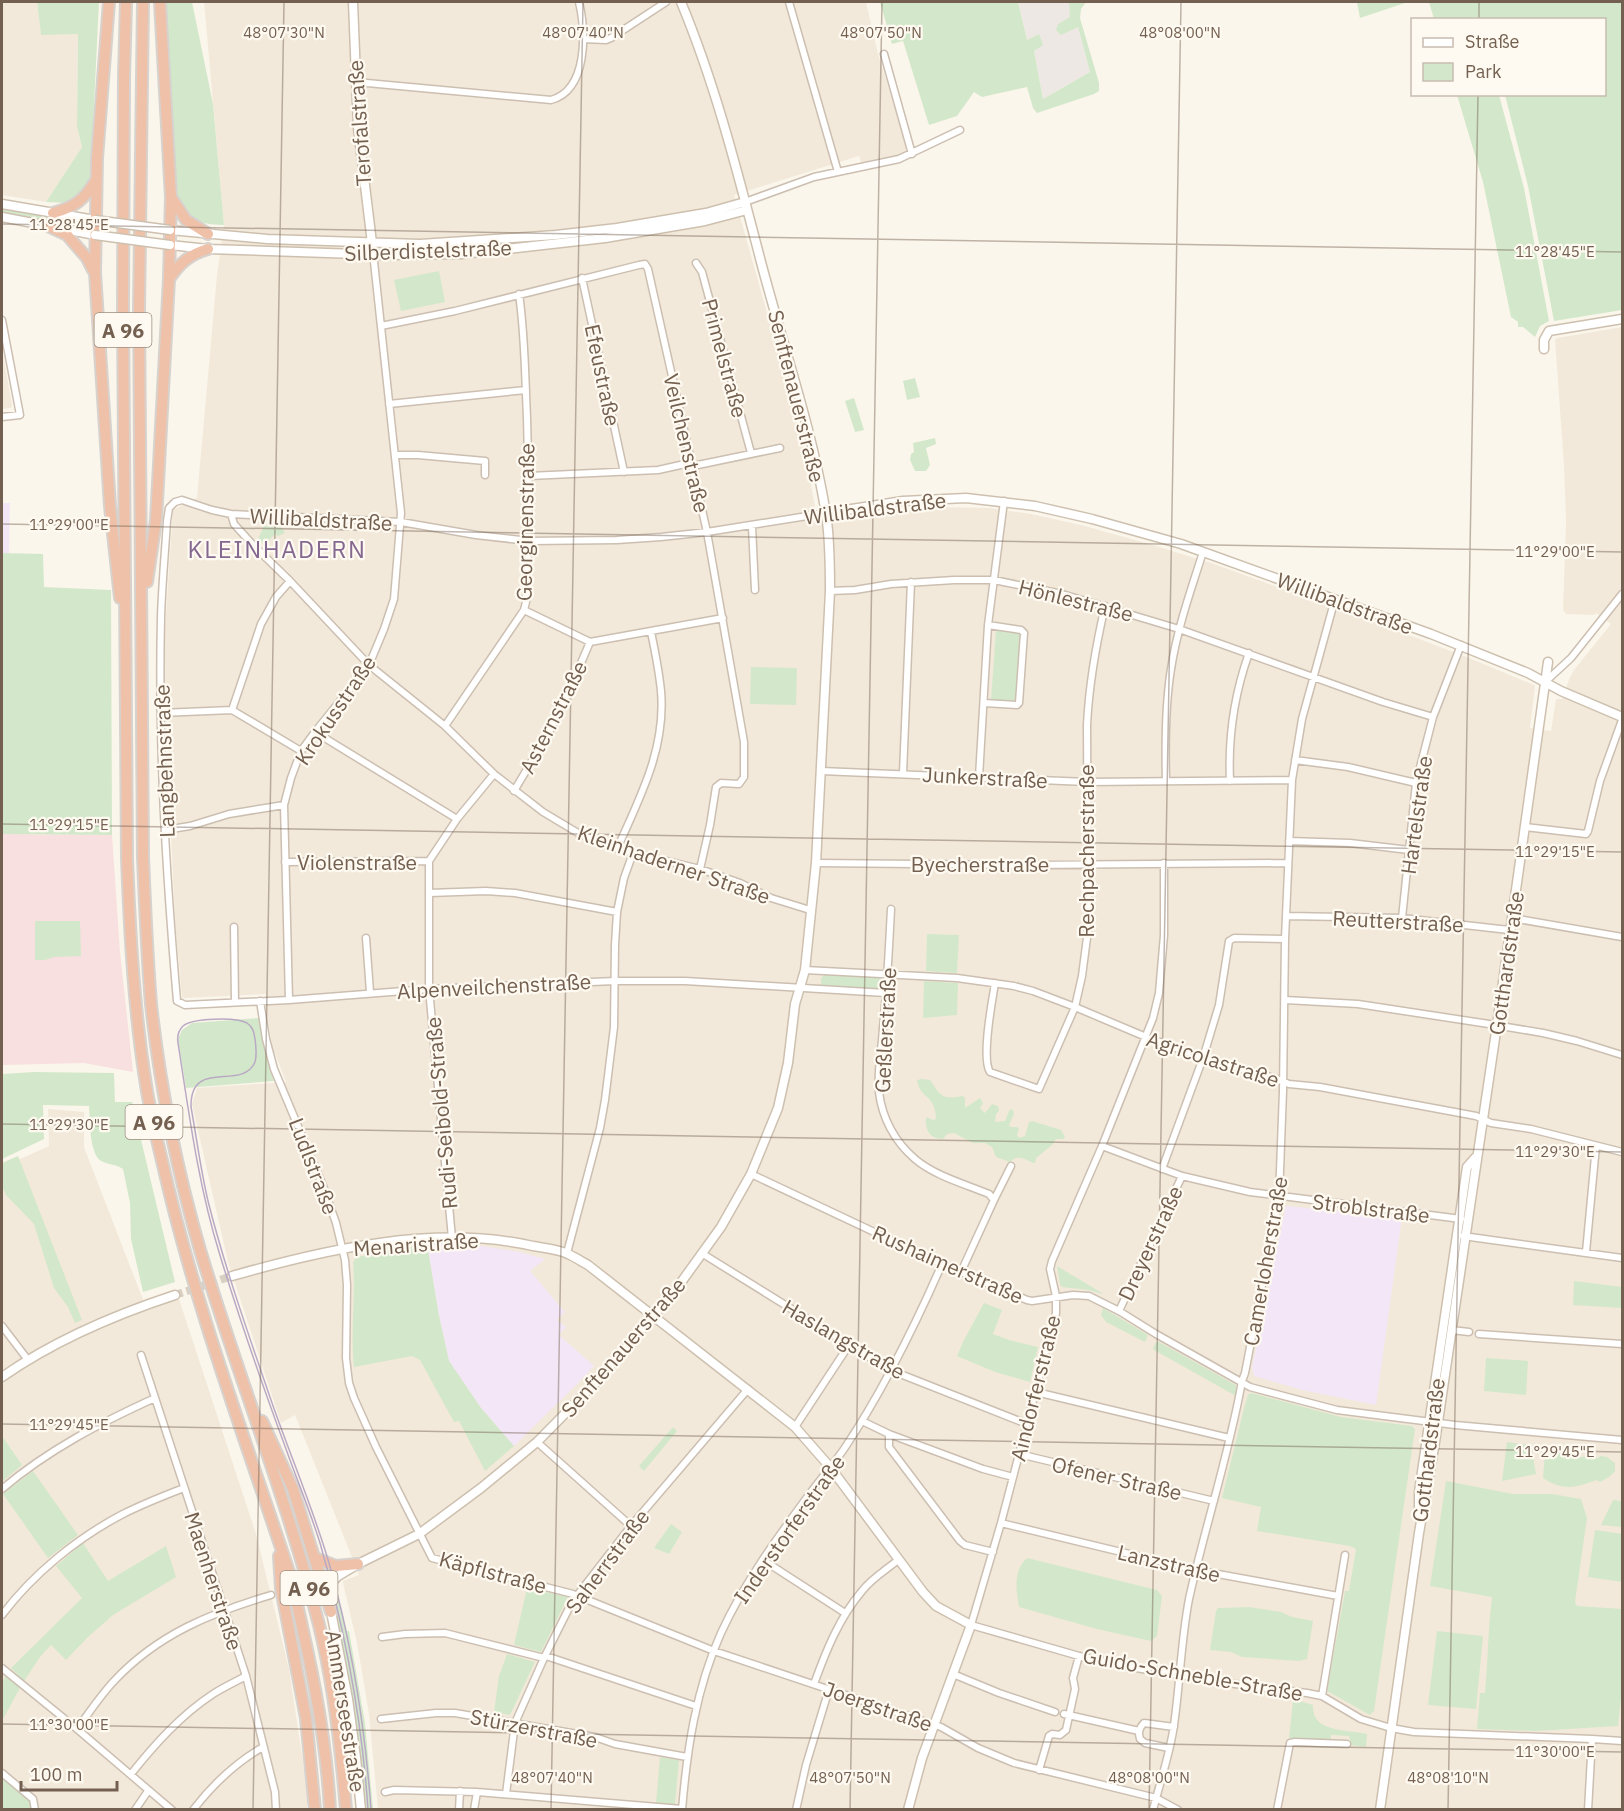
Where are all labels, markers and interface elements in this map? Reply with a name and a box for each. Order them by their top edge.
legend [1411,18,1606,96]
text: 48°07'30"N [243,23,325,42]
text: 48°07'40"N [542,23,624,42]
text: 48°07'50"N [840,23,922,42]
text: 48°08'00"N [1139,23,1221,42]
text: Straße [1465,30,1519,53]
street label: Terofalstraße [341,59,377,187]
text: Park [1465,60,1502,83]
text: 11°28'45"E [29,215,109,234]
street label: Silberdistelstraße [344,233,512,267]
text: 11°28'45"E [1515,242,1595,261]
street label: Primelstraße [696,295,754,421]
street label: Senftenauerstraße [762,307,832,485]
road number: A 96 [94,313,152,347]
street label: Efeustraße [579,321,627,429]
street label: Veilchenstraße [657,371,717,515]
street label: Georginenstraße [510,443,540,601]
street label: Willibaldstraße [802,485,948,531]
street label: Willibaldstraße [249,501,393,537]
text: 11°29'00"E [29,515,109,534]
district label: KLEINHADERN [187,533,367,565]
text: 11°29'00"E [1515,542,1595,561]
street label: Willibaldstraße [1273,565,1417,641]
street label: Hönlestraße [1016,572,1136,628]
street label: Krokusstraße [288,650,382,770]
street label: Asternstraße [513,656,593,778]
street label: Langbehnstraße [147,684,181,838]
street label: Hartelstraße [1394,754,1438,876]
street label: Junkerstraße [921,760,1049,794]
street label: Rechpacherstraße [1072,764,1100,938]
text: 11°29'15"E [29,815,109,834]
street label: Kleinhaderner Straße [574,818,774,910]
text: 11°29'15"E [1515,842,1595,861]
street label: Violenstraße [297,848,417,876]
street label: Byecherstraße [911,850,1049,878]
street label: Gotthardstraße [1482,889,1530,1037]
street label: Reutterstraße [1332,904,1464,938]
street label: Geßlerstraße [868,966,902,1094]
street label: Alpenveilchenstraße [396,967,592,1005]
street label: Rudi-Seibold-Straße [419,1016,463,1210]
street label: Agricolastraße [1143,1024,1283,1094]
road number: A 96 [126,1105,182,1139]
street label: Ludlstraße [283,1114,345,1218]
text: 11°29'30"E [29,1115,109,1134]
text: 11°29'30"E [1515,1142,1595,1161]
street label: Camerloherstraße [1236,1174,1294,1348]
street label: Dreyerstraße [1111,1181,1189,1305]
street label: Stroblstraße [1311,1187,1431,1229]
street label: Rushaimerstraße [868,1218,1028,1310]
street label: Menaristraße [352,1226,480,1262]
street label: Senftenauerstraße [554,1271,692,1423]
street label: Haslangstraße [777,1293,911,1385]
street label: Aindorferstraße [1003,1312,1067,1464]
street label: Gotthardstraße [1405,1376,1451,1524]
text: 11°29'45"E [29,1415,109,1434]
text: 11°29'45"E [1515,1442,1595,1461]
street label: Inderstorferstraße [727,1449,851,1609]
street label: Ofener Straße [1049,1449,1185,1507]
street label: Saherrstraße [559,1503,655,1619]
street label: Maenherstraße [178,1508,250,1654]
street label: Lanzstraße [1115,1538,1223,1588]
street label: Käpflstraße [436,1544,550,1600]
road number: A 96 [280,1571,338,1605]
street label: Ammerseestraße [319,1628,373,1794]
street label: Guido-Schneble-Straße [1081,1641,1305,1707]
street label: Joergstraße [820,1674,936,1738]
street label: Stürzerstraße [468,1702,600,1754]
text: 11°30'00"E [29,1715,109,1734]
text: 11°30'00"E [1515,1742,1595,1761]
scale bar [21,1754,117,1792]
text: 100 m [30,1763,82,1786]
text: 48°07'40"N [511,1768,593,1787]
text: 48°07'50"N [809,1768,891,1787]
text: 48°08'00"N [1108,1768,1190,1787]
text: 48°08'10"N [1407,1768,1489,1787]

